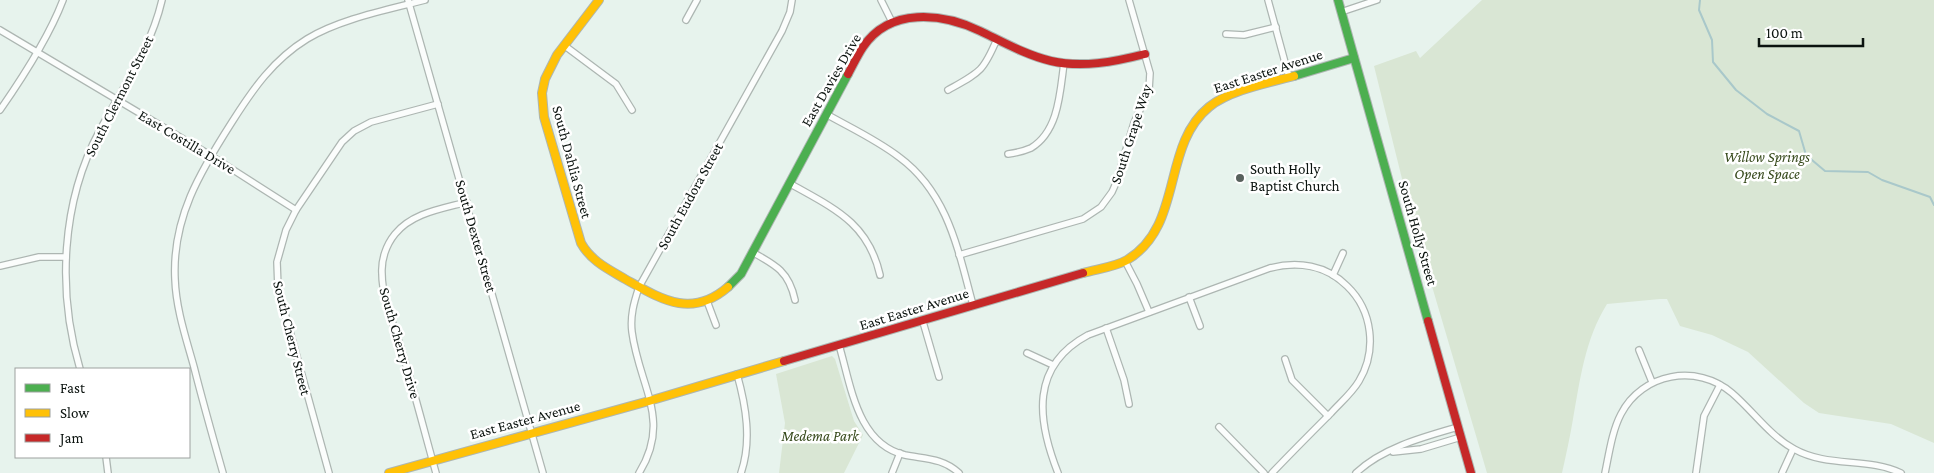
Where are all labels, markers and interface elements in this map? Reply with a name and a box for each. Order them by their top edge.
scale bar [1759,15,1863,47]
text: 100 m [1766,25,1803,41]
street label: East Davies Drive [798,30,864,129]
street label: South Clermont Street [82,32,157,159]
street label: East Easter Avenue [1212,46,1325,96]
street label: South Grape Way [1107,82,1156,186]
street label: South Dahlia Street [549,104,595,221]
street label: East Costilla Drive [136,107,239,177]
street label: South Eudora Street [654,139,726,252]
park label: Willow Springs Open Space [1724,149,1810,183]
place label: South Holly Baptist Church [1250,161,1340,195]
marker: South Holly Baptist Church [1234,172,1246,184]
street label: South Dexter Street [452,178,500,295]
street label: South Holly Street [1394,179,1441,289]
street label: South Cherry Street [269,279,314,398]
street label: East Easter Avenue [857,285,971,333]
street label: South Cherry Drive [376,286,424,401]
legend [15,368,190,458]
text: Fast [60,380,86,396]
street label: East Easter Avenue [468,397,582,442]
text: Slow [60,405,90,421]
park label: Medema Park [780,428,860,444]
text: Jam [58,430,83,447]

